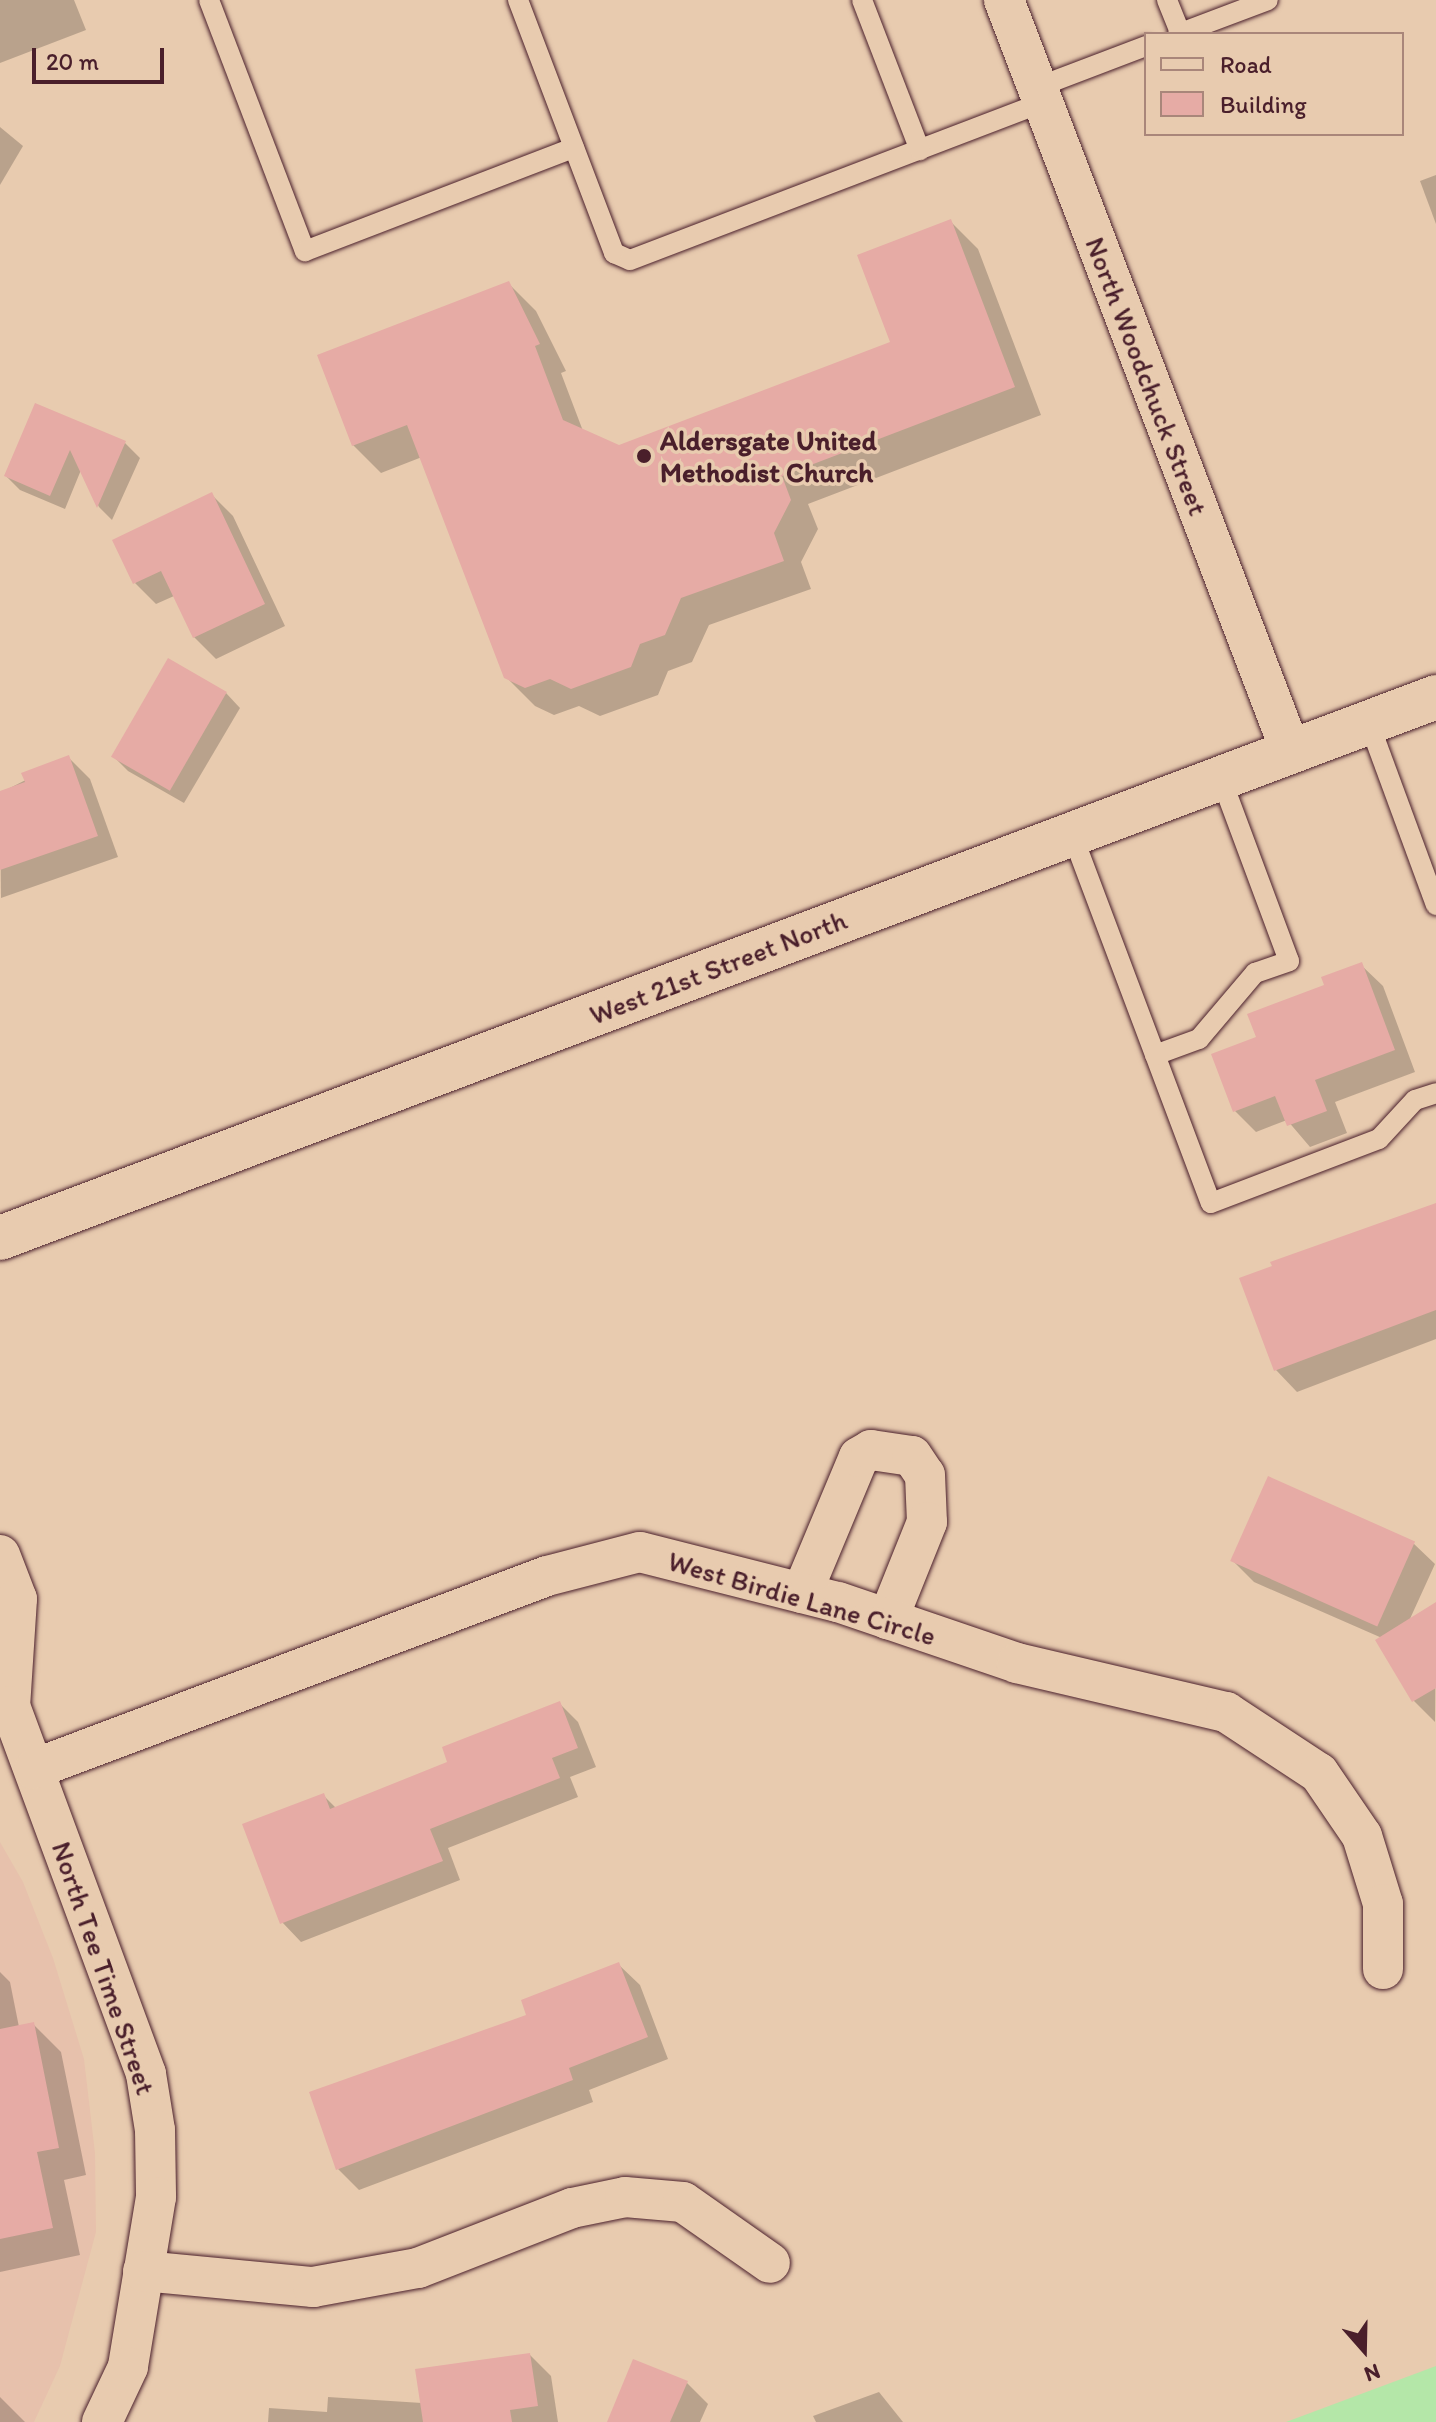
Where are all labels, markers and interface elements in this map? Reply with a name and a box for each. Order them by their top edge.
scale bar [36,32,168,82]
legend [1144,32,1404,136]
text: 20 m [46,47,99,76]
text: Road [1220,50,1272,79]
text: Building [1220,90,1307,119]
street label: North Woodchuck Street [1079,233,1215,519]
place label: Aldersgate United Methodist Church [660,423,877,489]
marker: Aldersgate United Methodist Church [635,447,653,465]
street label: West 21st Street North [585,902,851,1032]
street label: West Birdie Lane Circle [664,1543,940,1653]
street label: North Tee Time Street [45,1839,163,2097]
north arrow [1324,2310,1404,2390]
text: N [1361,2358,1384,2388]

